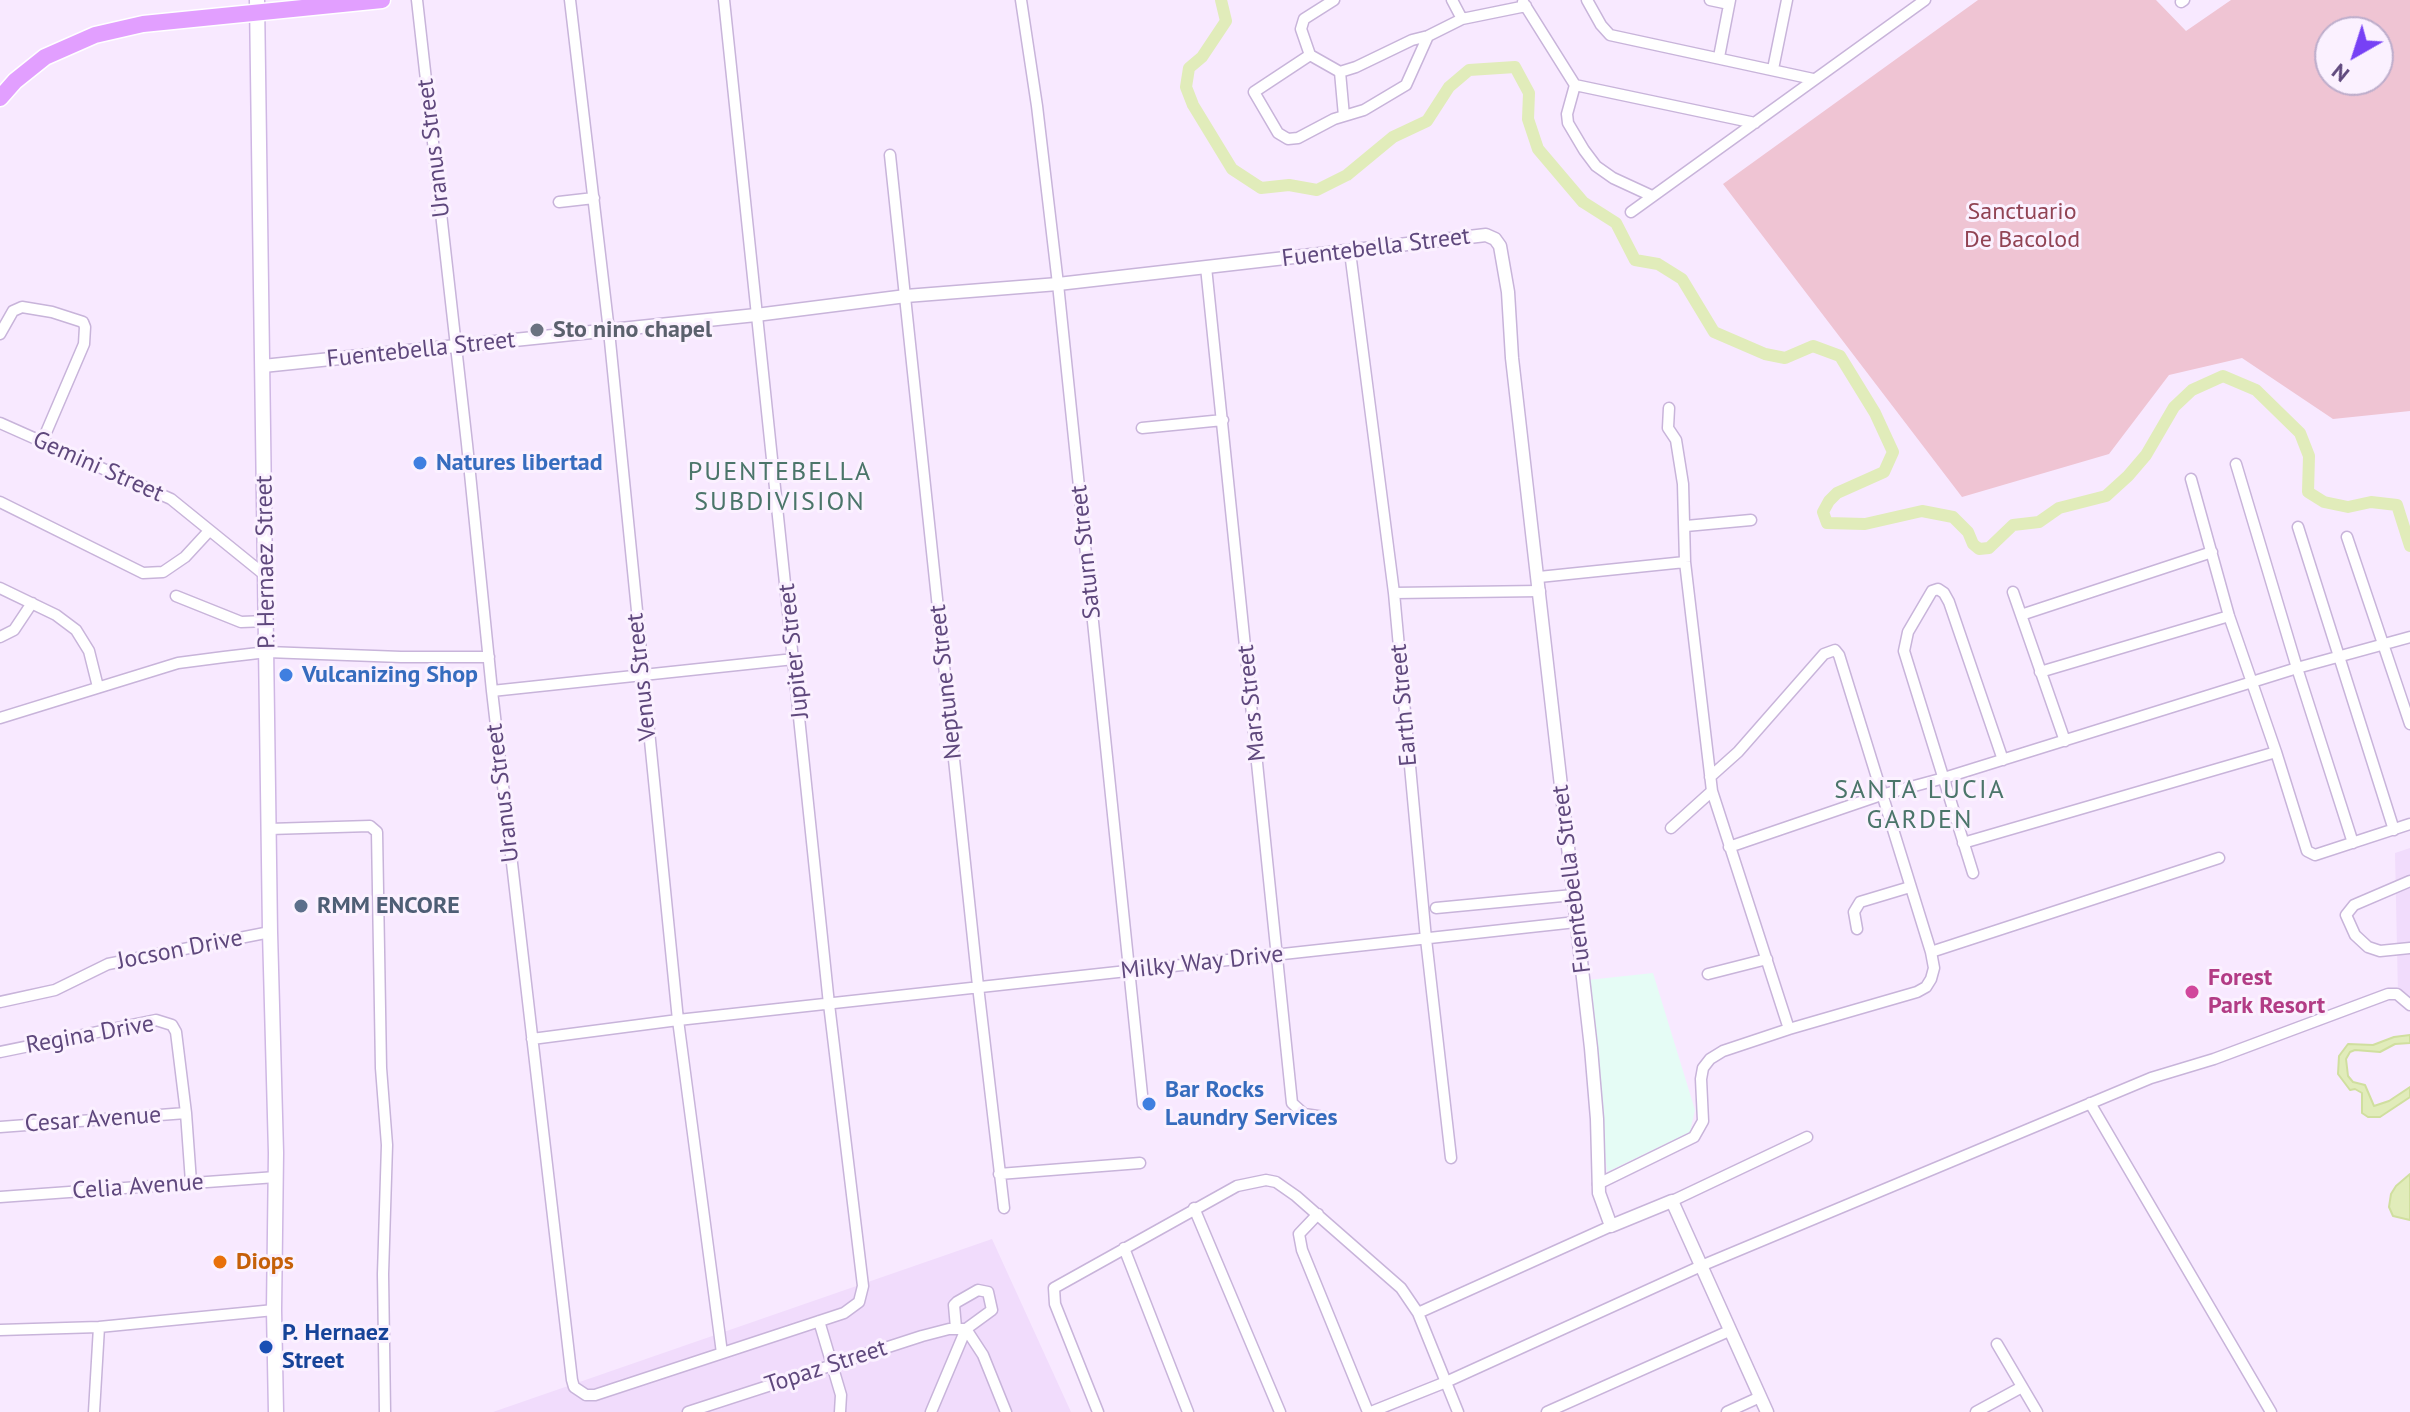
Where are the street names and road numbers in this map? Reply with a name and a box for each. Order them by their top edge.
street label: Uranus Street [411,77,457,219]
street label: Fuentebella Street [1280,222,1472,274]
street label: Fuentebella Street [325,326,517,374]
street label: Gemini Street [28,425,168,509]
street label: P. Hernaez Street [250,475,282,649]
street label: Saturn Street [1065,484,1107,620]
street label: Jupiter Street [773,582,815,720]
street label: Neptune Street [924,603,968,761]
street label: Venus Street [621,612,663,742]
street label: Mars Street [1232,643,1272,763]
street label: Earth Street [1384,643,1424,767]
street label: Uranus Street [480,722,526,864]
street label: Fuentebella Street [1546,783,1598,975]
street label: Jocson Drive [115,924,245,976]
street label: Milky Way Drive [1119,940,1285,986]
street label: Regina Drive [24,1010,156,1060]
street label: Cesar Avenue [24,1101,162,1139]
street label: Celia Avenue [71,1168,205,1206]
street label: Topaz Street [761,1334,891,1400]

